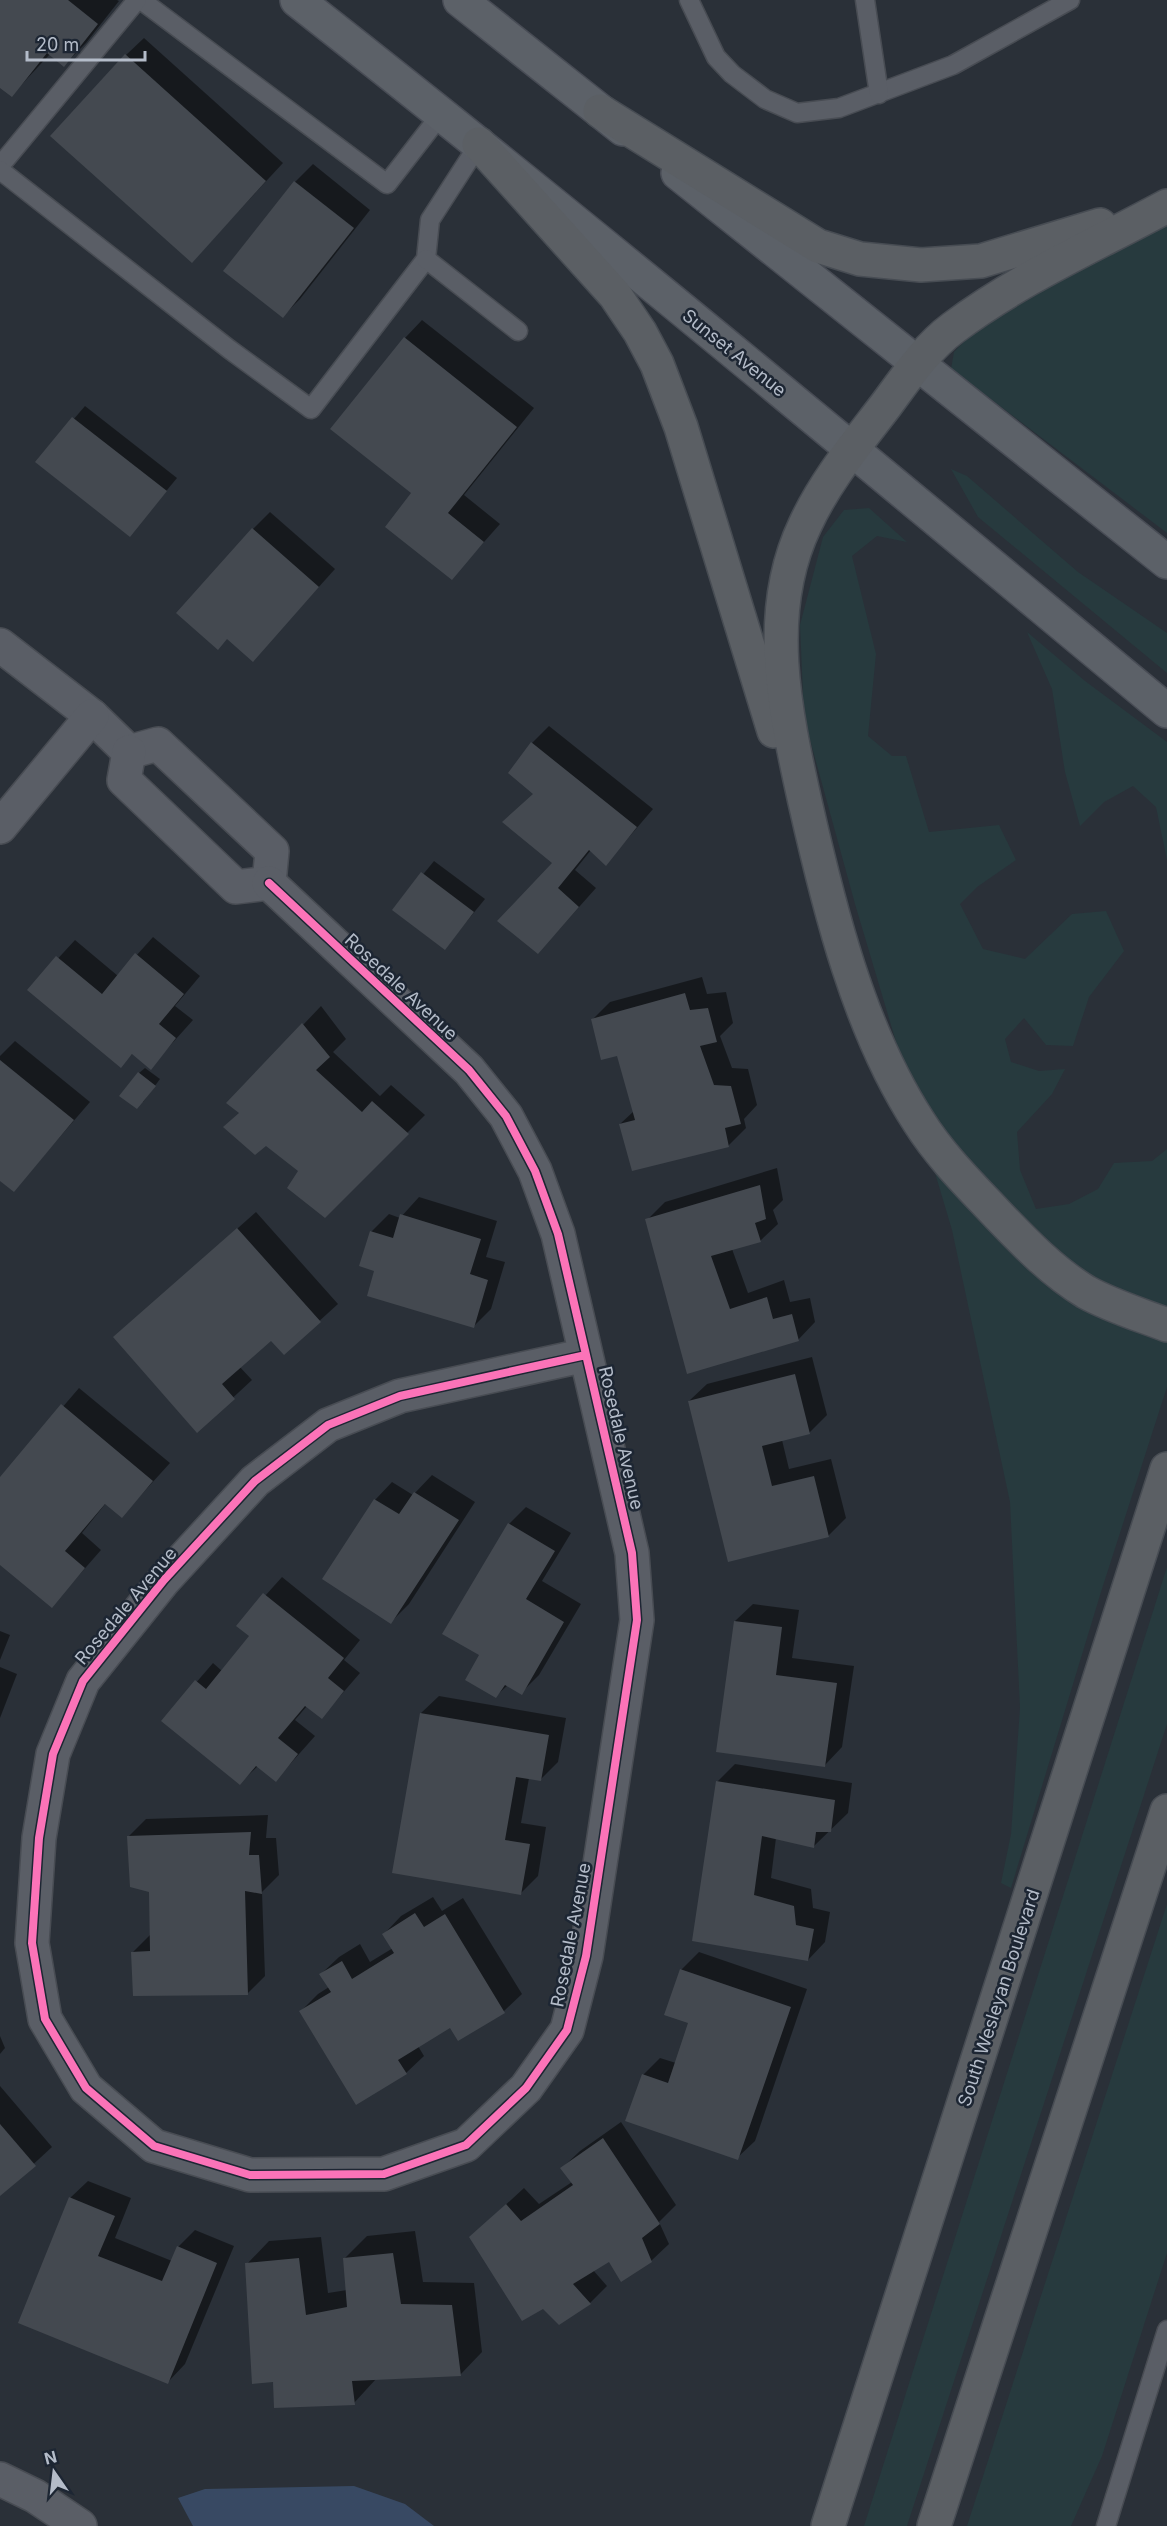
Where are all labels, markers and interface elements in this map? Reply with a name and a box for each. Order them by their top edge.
scale bar [27,24,146,62]
text: 20 m [36,34,79,55]
street label: Sunset Avenue [678,304,790,401]
street label: Rosedale Avenue [341,929,462,1044]
street label: Rosedale Avenue [595,1364,648,1512]
street label: Rosedale Avenue [71,1543,181,1668]
street label: Rosedale Avenue [546,1861,595,2009]
street label: South Wesleyan Boulevard [953,1887,1044,2109]
north arrow [24,2442,84,2502]
text: N [42,2446,59,2469]

